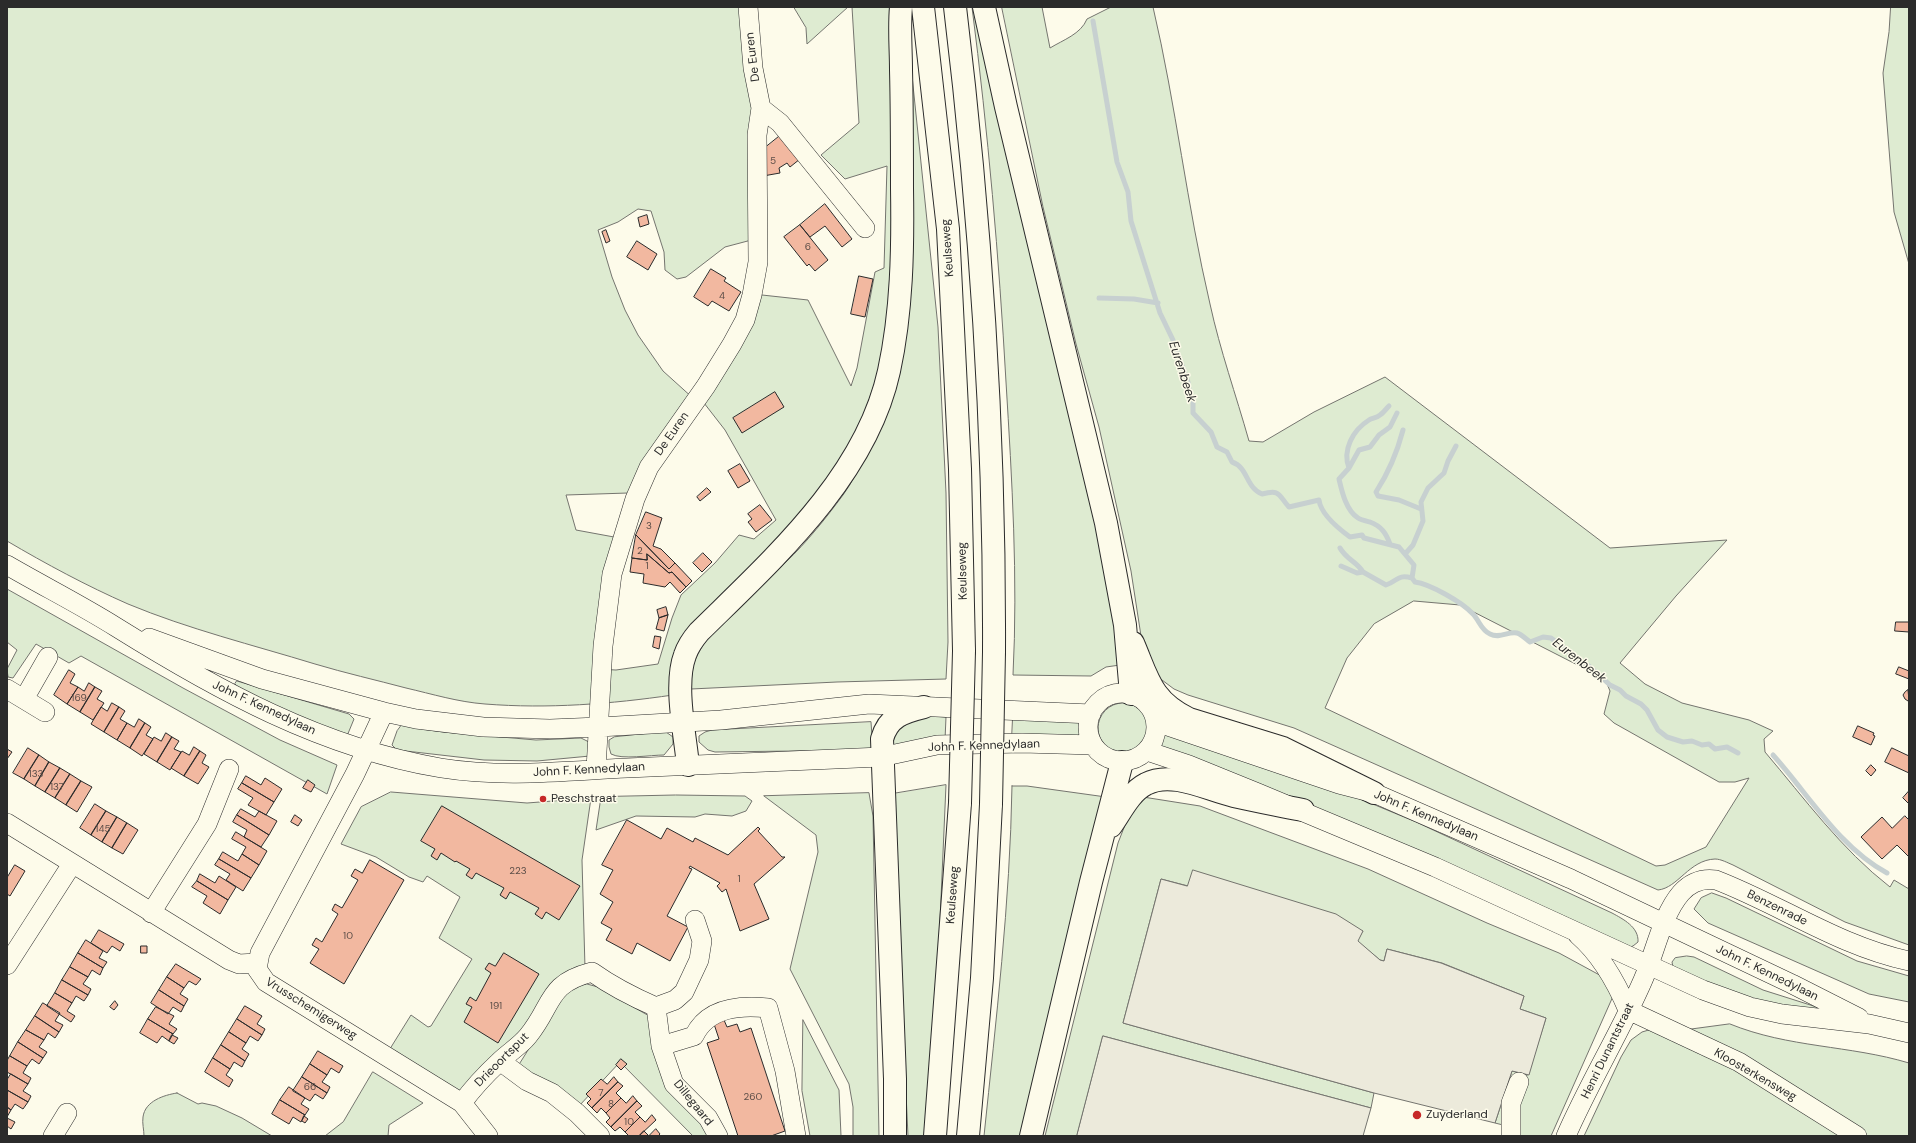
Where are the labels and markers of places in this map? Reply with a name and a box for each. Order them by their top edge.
place label: Peschstraat [551,792,617,806]
marker: Peschstraat [538,794,548,804]
place label: Zuyderland [1426,1108,1488,1122]
marker: Zuyderland [1411,1109,1423,1121]

